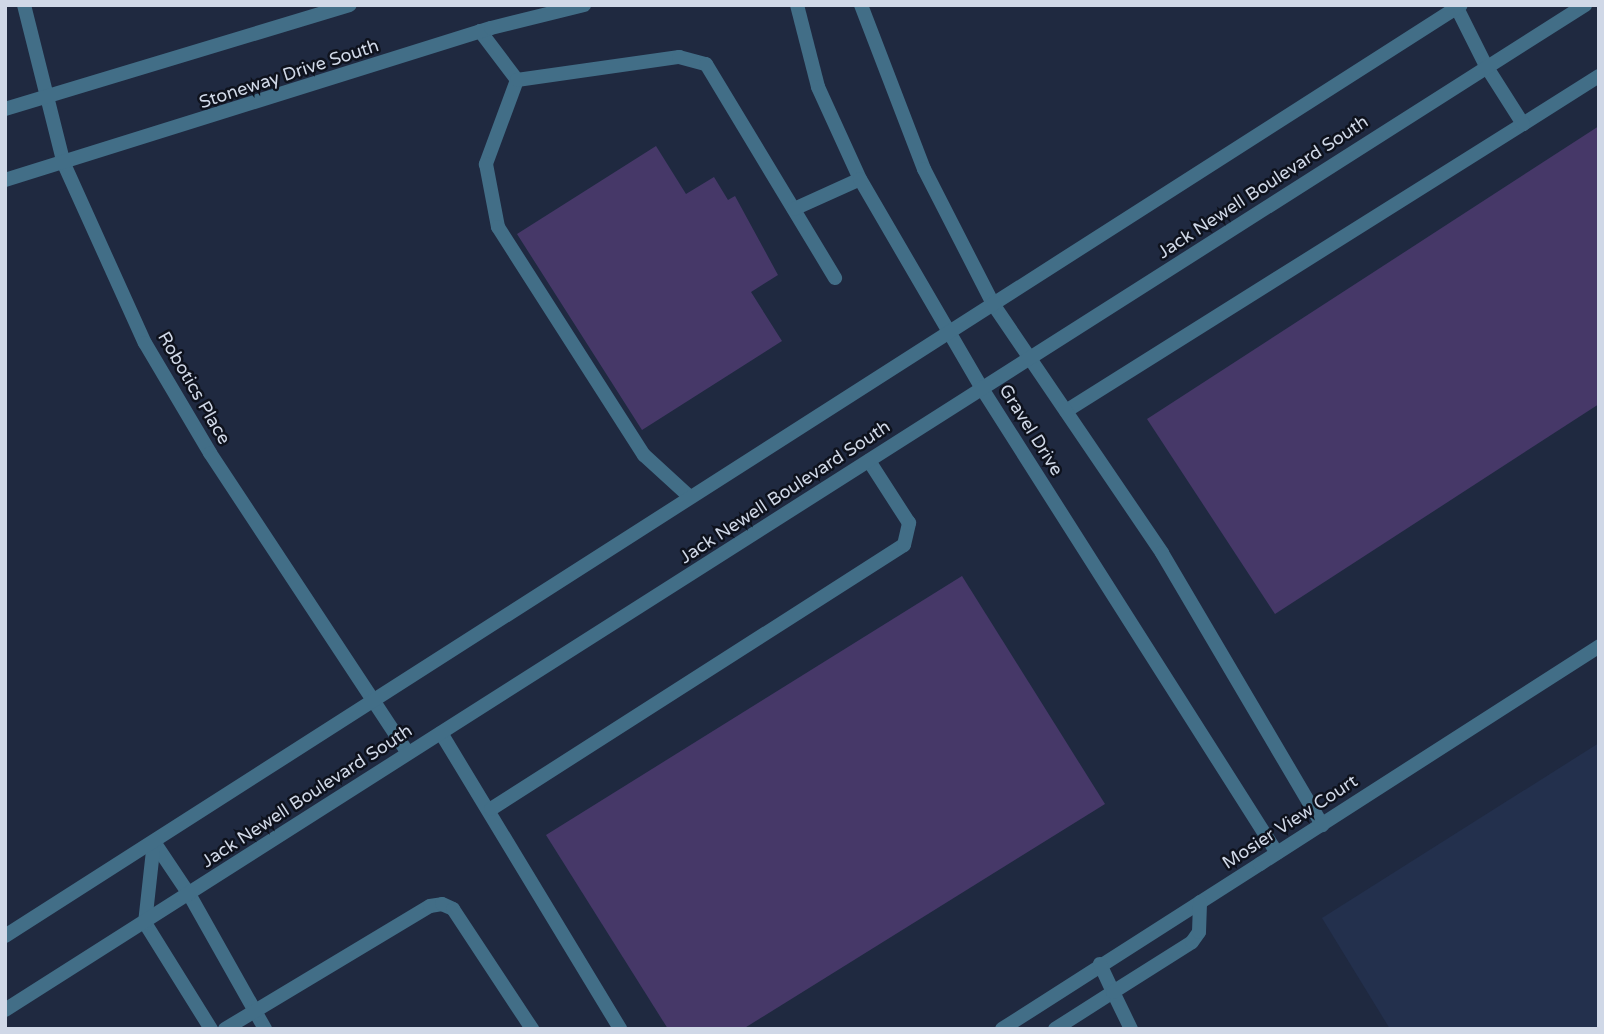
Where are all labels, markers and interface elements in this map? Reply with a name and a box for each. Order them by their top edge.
street label: Stoneway Drive South [196,35,382,113]
street label: Jack Newell Boulevard South [1154,111,1372,263]
street label: Robotics Place [153,328,235,448]
street label: Gravel Drive [994,380,1068,480]
street label: Jack Newell Boulevard South [676,416,894,568]
street label: Jack Newell Boulevard South [198,720,416,872]
street label: Mosier View Court [1218,770,1362,874]

